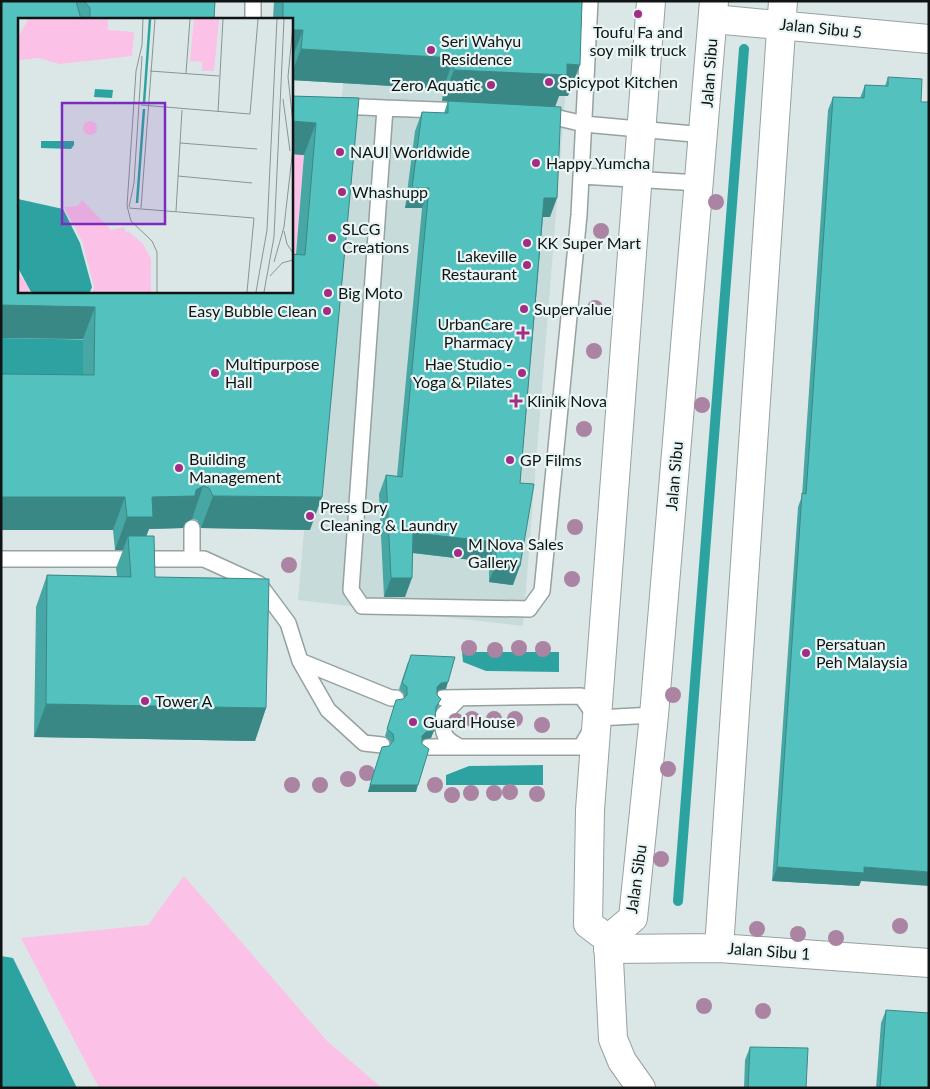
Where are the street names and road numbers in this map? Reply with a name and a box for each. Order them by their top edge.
street label: Jalan Sibu 5 [779,14,863,41]
street label: Jalan Sibu [697,38,720,108]
street label: Jalan Sibu [661,441,686,511]
street label: Jalan Sibu [621,843,650,915]
street label: Jalan Sibu 1 [727,938,811,963]

